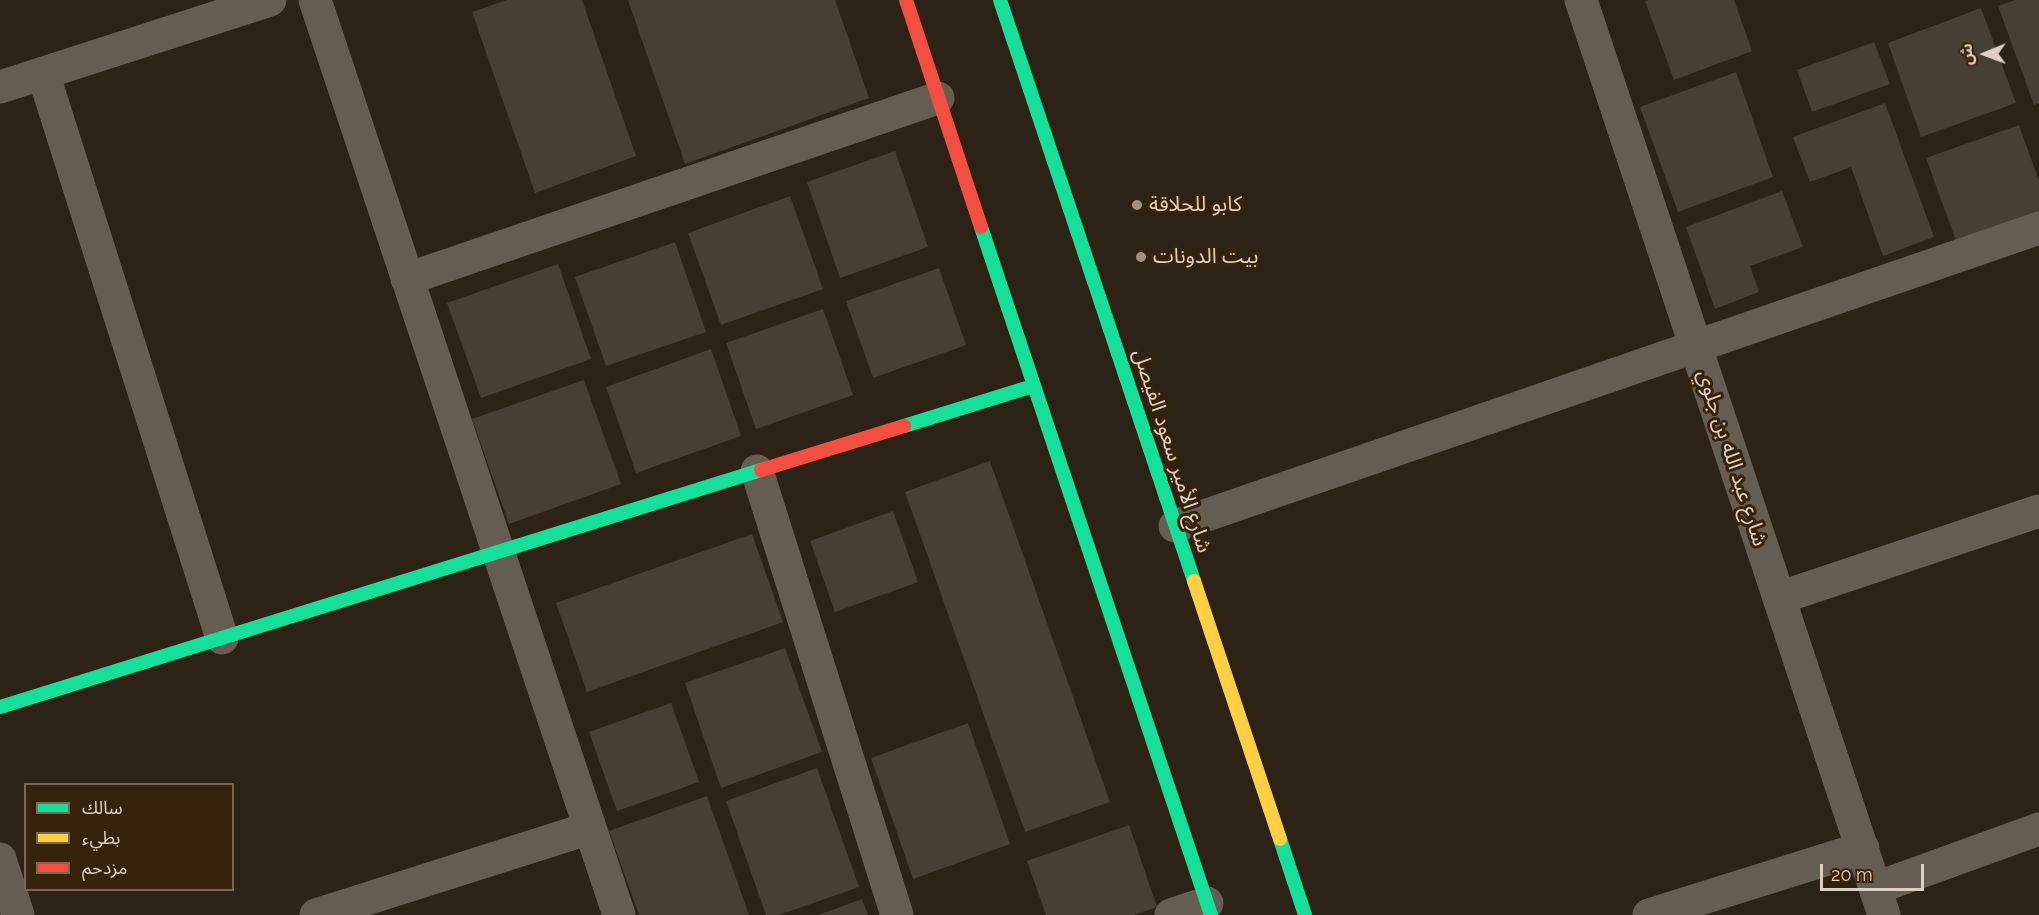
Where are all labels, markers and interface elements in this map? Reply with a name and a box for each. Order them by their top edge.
north arrow [1955,24,2015,84]
text: ش [1957,43,1976,65]
place label: كابو للحلاقة [1149,192,1242,218]
marker: كابو للحلاقة [1130,198,1144,212]
place label: بيت الدونات [1153,244,1258,270]
marker: بيت الدونات [1134,250,1148,264]
street label: شارع الأمير سعود الفيصل [1127,346,1217,556]
street label: شارع عبد الله بن جلوي [1692,367,1772,549]
legend [24,783,234,891]
text: سالك [82,797,123,818]
text: بطيء [82,827,120,848]
scale bar [1823,852,1926,890]
text: مزدحم [82,857,127,878]
text: 20 m [1831,864,1873,885]

